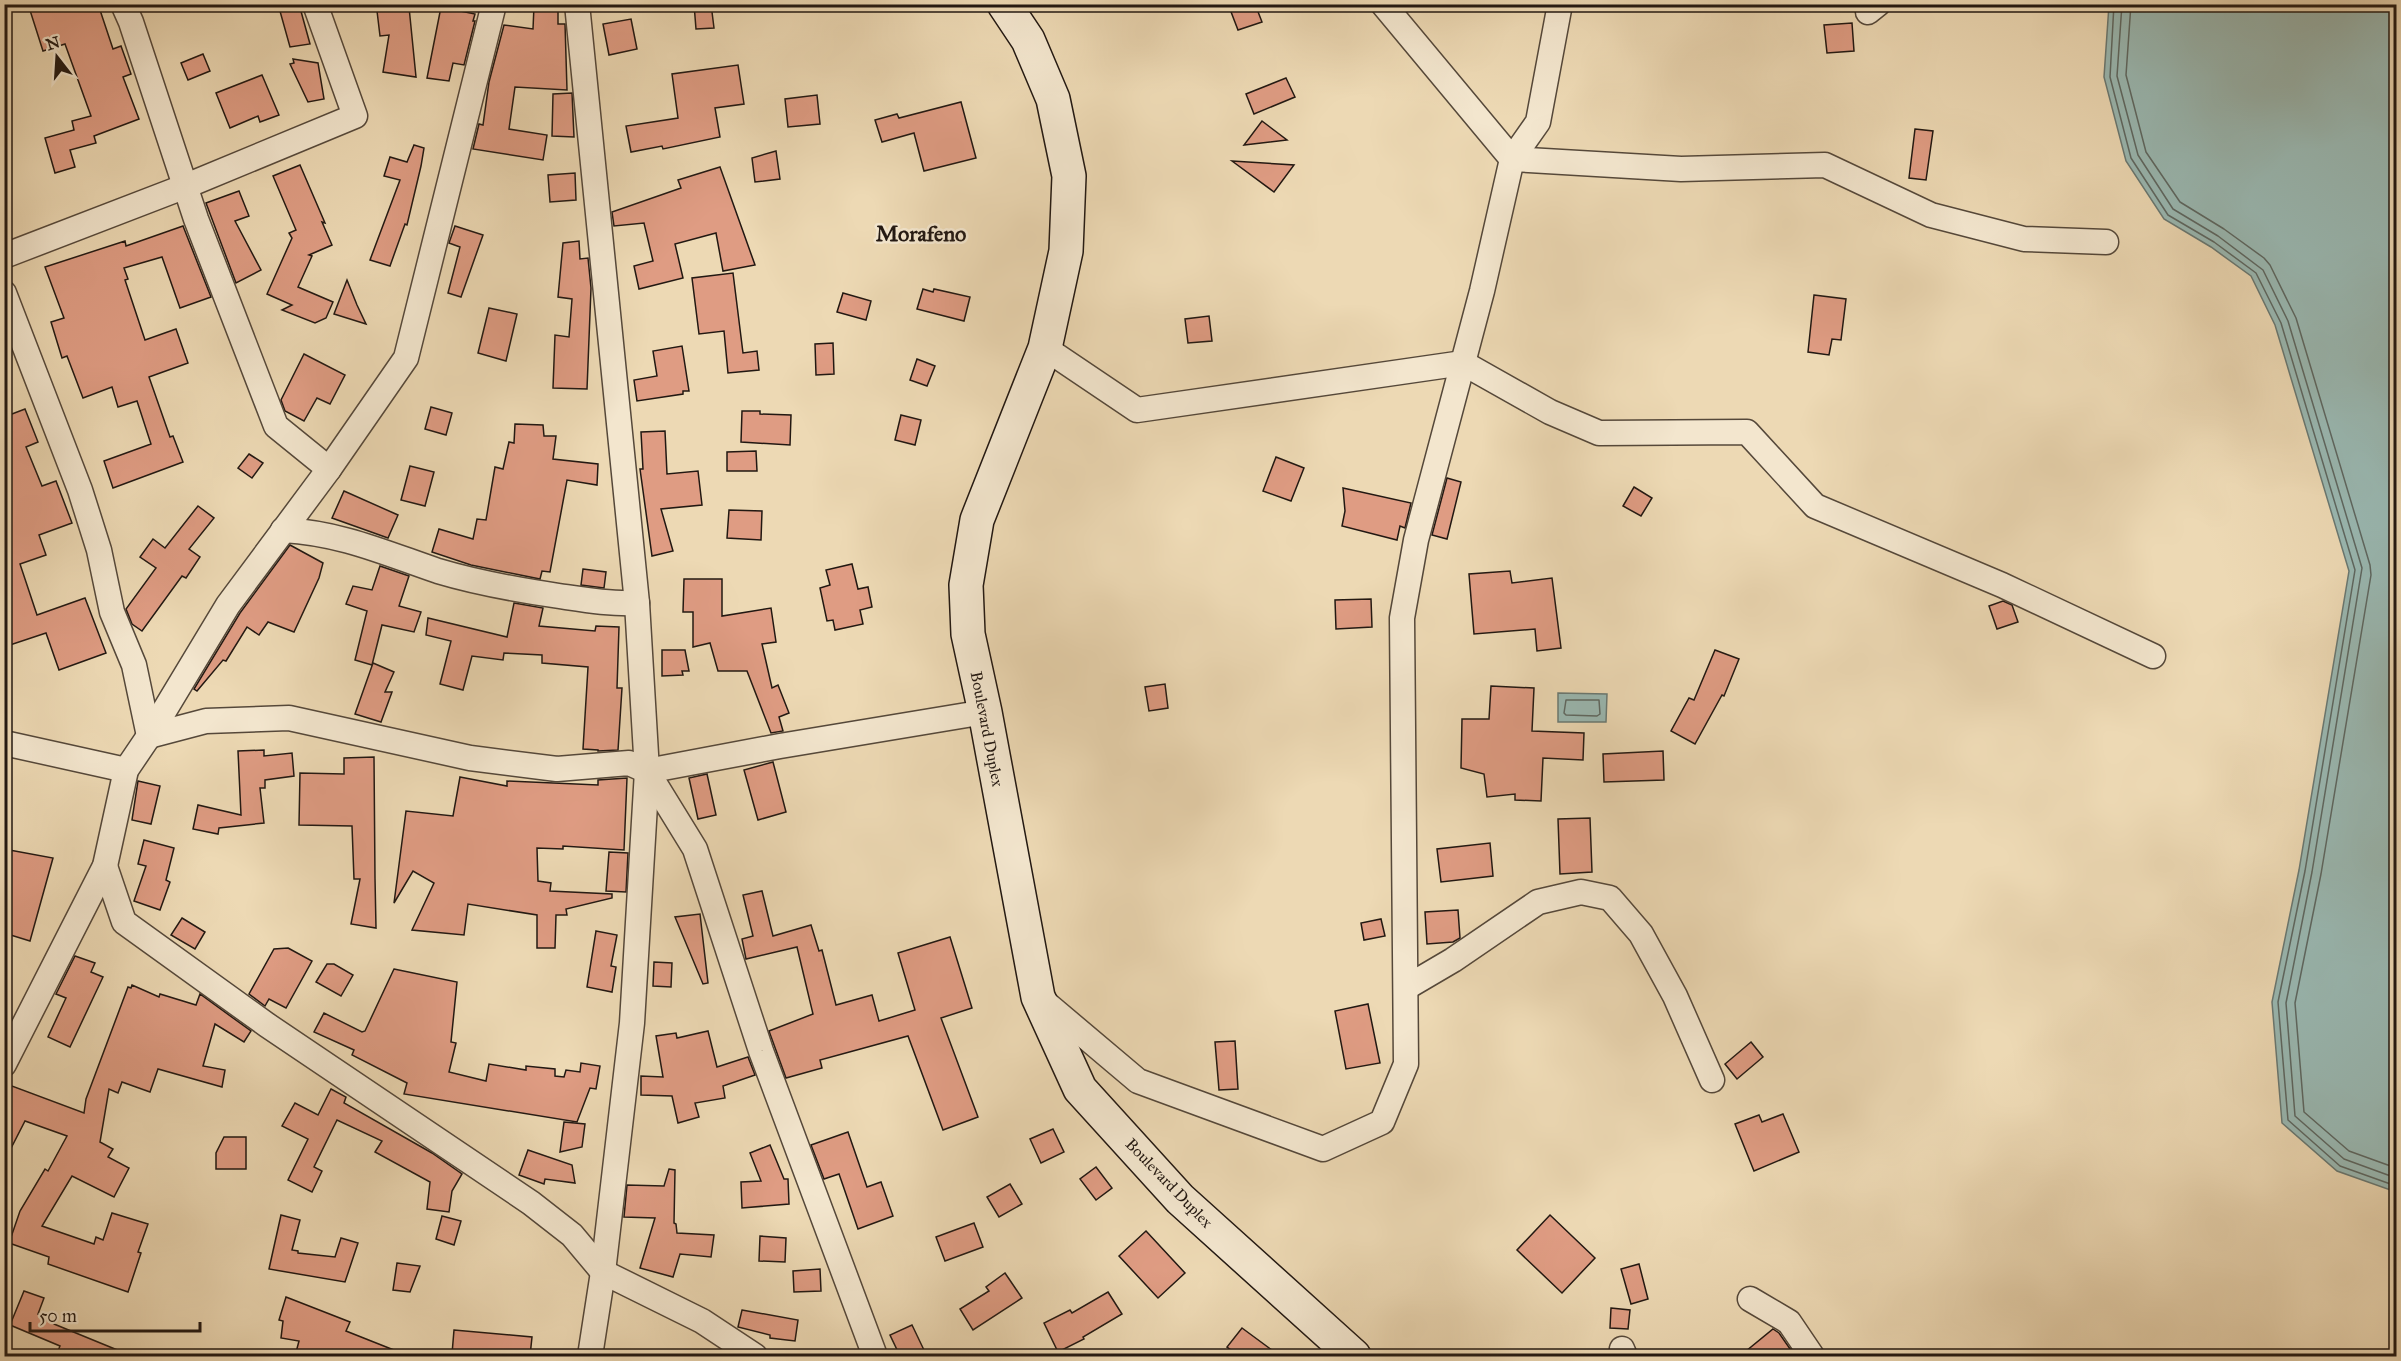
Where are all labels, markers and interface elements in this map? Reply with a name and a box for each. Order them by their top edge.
north arrow [27,27,87,87]
text: N [43,32,62,54]
district label: Morafeno [876,220,966,247]
street label: Boulevard Duplex [967,670,1007,788]
street label: Boulevard Duplex [1122,1134,1216,1232]
scale bar [30,1295,200,1333]
text: 50 m [39,1305,77,1327]

